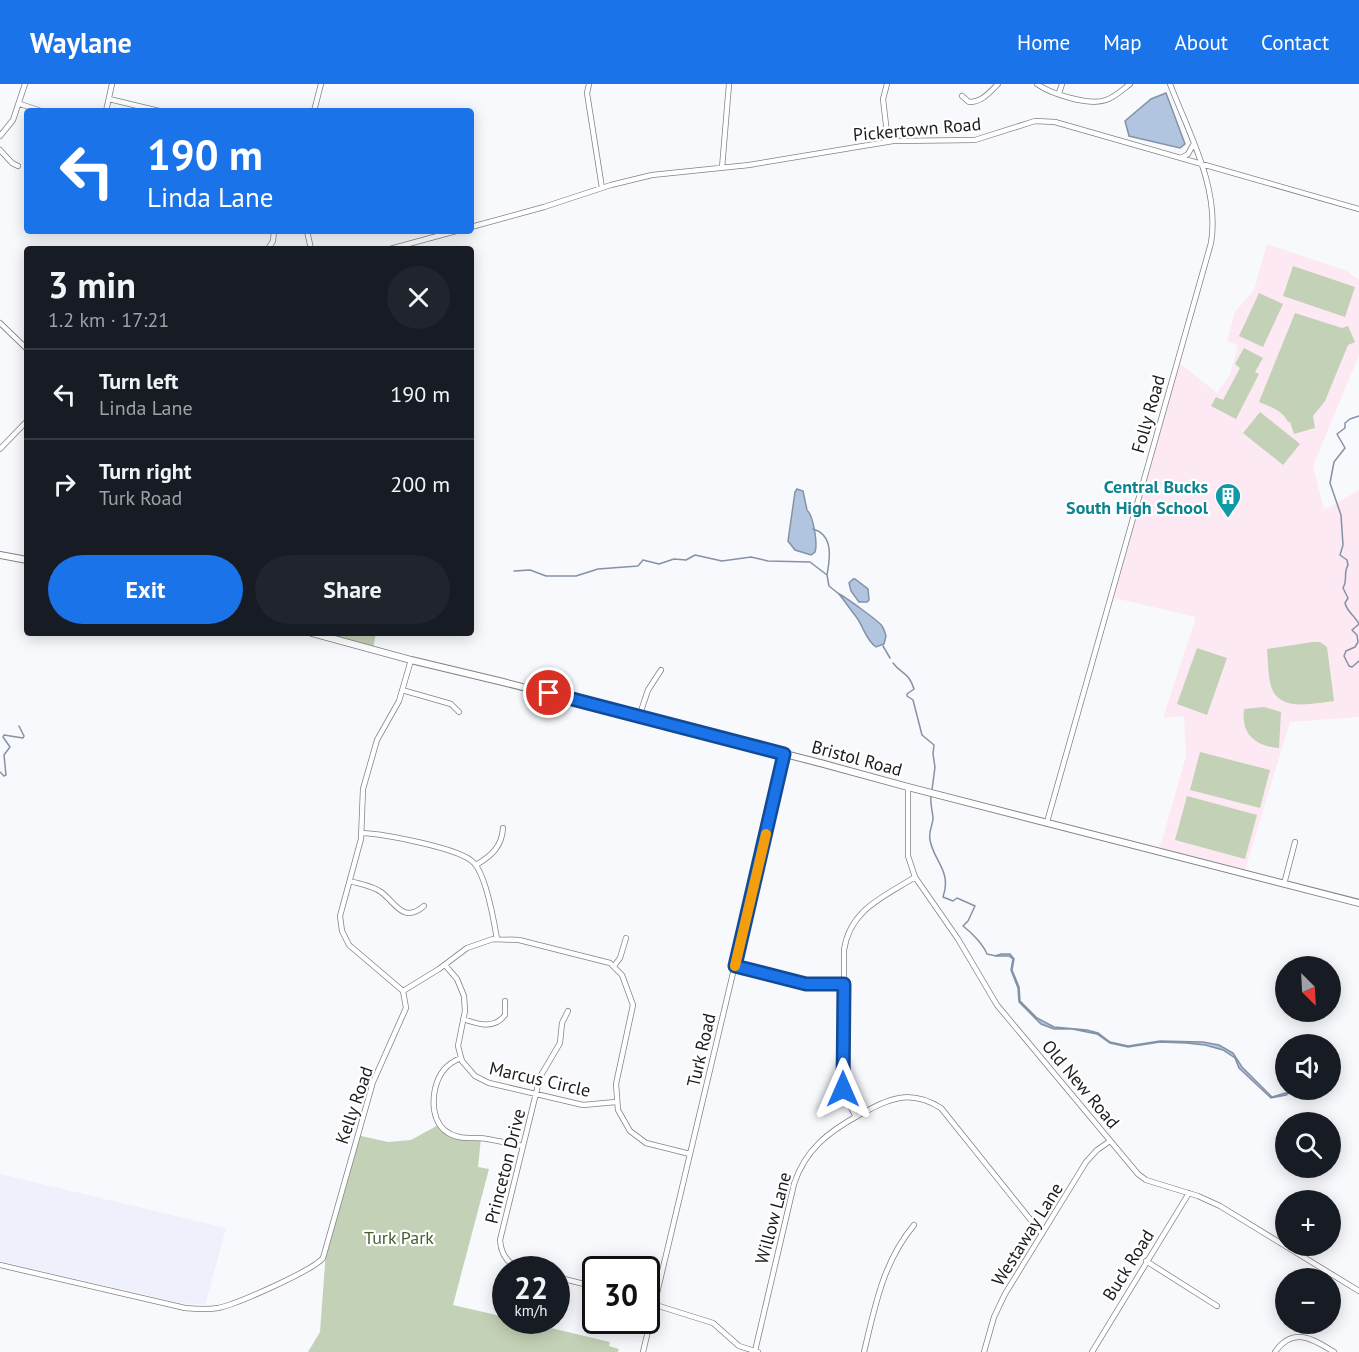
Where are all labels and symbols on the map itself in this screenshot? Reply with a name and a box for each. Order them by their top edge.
street label: Pickertown Road [852,112,982,146]
street label: Folly Road [1126,372,1170,456]
place label: Central Bucks South High School [1066,475,1209,519]
building icon: Central Bucks South High School [1213,481,1243,519]
pin [523,667,574,718]
street label: Bristol Road [809,735,905,781]
north arrow [1275,956,1341,1022]
street label: Turk Road [681,1011,721,1089]
street label: Old New Road [1037,1035,1125,1133]
street label: Marcus Circle [487,1056,593,1102]
position arrow [811,1057,875,1121]
street label: Kelly Road [330,1063,378,1147]
street label: Princeton Drive [480,1106,530,1226]
street label: Willow Lane [750,1170,796,1266]
street label: Westaway Lane [986,1178,1068,1290]
street label: Buck Road [1097,1225,1159,1305]
park label: Turk Park [364,1226,434,1249]
speed limit sign: 30 [582,1256,660,1334]

